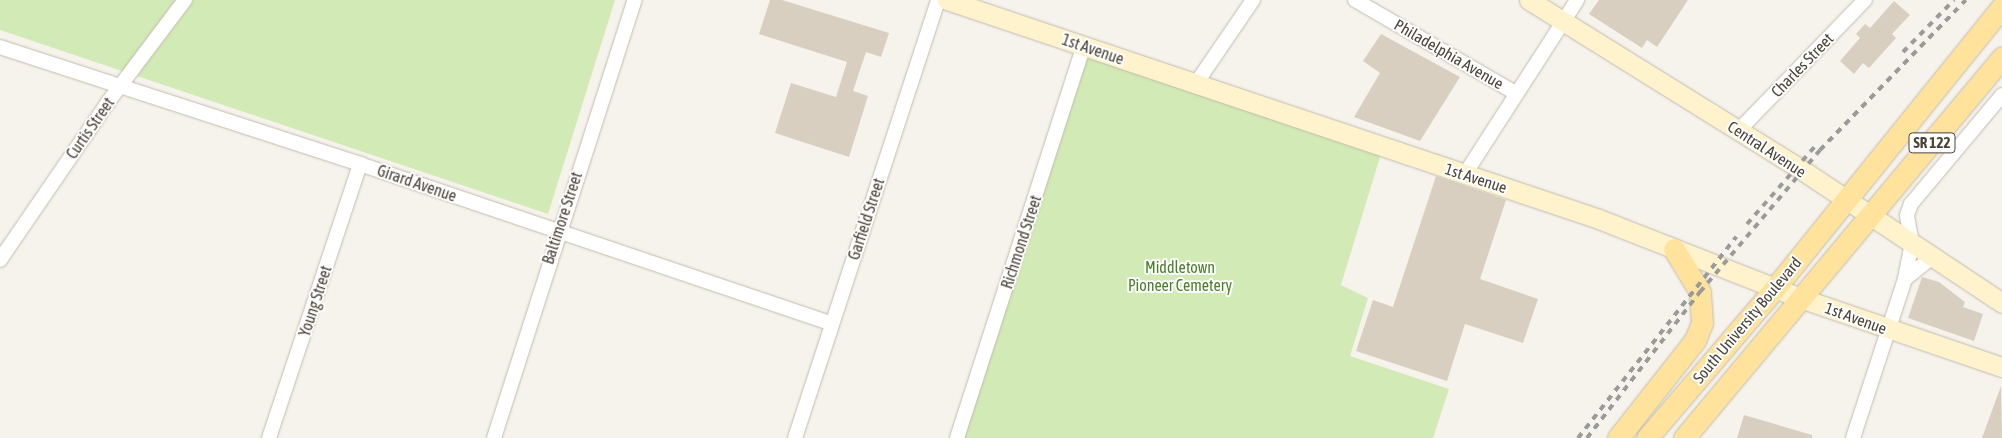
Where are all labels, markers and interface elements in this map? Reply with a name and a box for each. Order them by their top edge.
street label: Philadelphia Avenue [1391,15,1507,93]
street label: 1st Avenue [1059,29,1127,69]
street label: Charles Street [1767,29,1837,101]
street label: Curtis Street [62,94,118,162]
street label: Central Avenue [1724,117,1810,181]
road number: SR 122 [1908,130,1956,156]
street label: 1st Avenue [1442,159,1510,197]
street label: Girard Avenue [375,160,459,206]
street label: Baltimore Street [538,169,586,267]
street label: Garfield Street [844,176,888,262]
street label: Richmond Street [997,193,1045,291]
street label: South University Boulevard [1689,253,1805,387]
park label: Middletown Pioneer Cemetery [1128,257,1232,295]
street label: Young Street [295,263,335,339]
street label: 1st Avenue [1823,298,1889,338]

